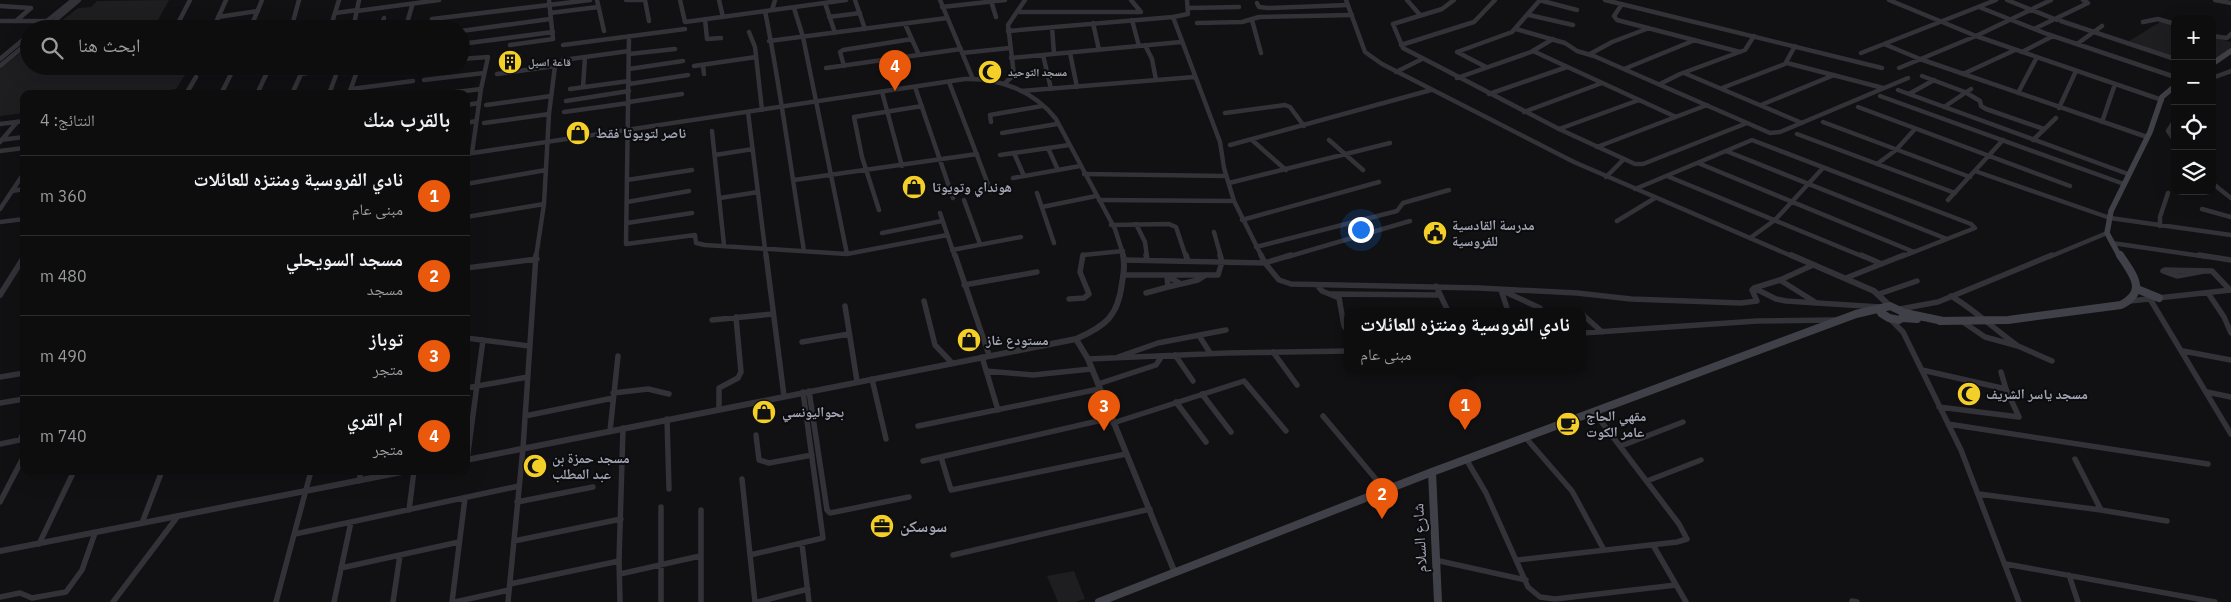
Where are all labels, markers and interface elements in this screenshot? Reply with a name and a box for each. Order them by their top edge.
map controls [2171,15,2216,195]
button: + [2171,15,2216,60]
search box [20,20,470,75]
text: ابحث هنا [78,33,140,57]
icon: search [38,34,66,62]
building icon: قاعة اسيل [497,49,523,75]
pin: 4 [879,50,911,91]
place label: قاعة اسيل [528,55,571,70]
mosque icon: مسجد التوحيد [977,59,1003,85]
button: − [2171,60,2216,105]
place label: مسجد التوحيد [1008,65,1067,79]
text: بالقرب منك [363,105,450,133]
button: locate [2171,105,2216,150]
text: النتائج: 4 [40,110,95,130]
shop icon: ناصر لتويوتا فقط [565,120,591,146]
place label: ناصر لتويوتا فقط [596,124,686,142]
button: layers [2171,150,2216,195]
text: نادي الفروسية ومنتزه للعائلات [194,167,403,191]
shop icon: هونداي وتويوتا [901,174,927,200]
place label: هونداي وتويوتا [932,178,1012,198]
text: 360 m [40,186,87,206]
text: 1 [429,186,439,206]
text: مبنى عام [352,199,403,219]
place label: مدرسة القادسية للفروسية [1452,216,1535,250]
your location [1348,217,1374,243]
public building icon: مدرسة القادسية للفروسية [1422,220,1448,246]
text: مسجد السويحلي [286,247,403,271]
text: 480 m [40,266,87,286]
text: 2 [429,266,439,286]
text: مسجد [367,279,403,299]
popup [1344,308,1586,373]
text: نادي الفروسية ومنتزه للعائلات [1360,312,1570,336]
text: توباز [369,327,403,351]
shop icon: مستودع غاز [956,327,982,353]
place label: مستودع غاز [985,331,1049,349]
text: مبنى عام [1360,344,1412,364]
text: 490 m [40,346,87,366]
text: 3 [429,346,439,366]
text: متجر [373,359,403,379]
mosque icon: مسجد ياسر الشريف [1956,381,1982,407]
place label: مسجد ياسر الشريف [1986,385,2088,403]
pin: 1 [1449,389,1481,430]
pin: 3 [1088,390,1120,431]
shop icon: بحواليونسي [751,399,777,425]
place label: بحواليونسي [782,403,844,423]
text: ام القري [347,407,403,431]
place label: مقهي الحاج عامر الكوت [1586,407,1646,441]
cafe icon: مقهي الحاج عامر الكوت [1555,411,1581,437]
text: 740 m [40,426,87,446]
text: 4 [429,426,439,446]
text: متجر [373,439,403,459]
place label: مسجد حمزة بن عبد المطلب [552,449,630,483]
mosque icon: مسجد حمزة بن عبد المطلب [522,453,548,479]
pin: 2 [1366,478,1398,519]
street label: شارع السلام [1407,503,1432,573]
office icon: سوسكن [869,513,895,539]
place label: سوسكن [900,516,947,536]

